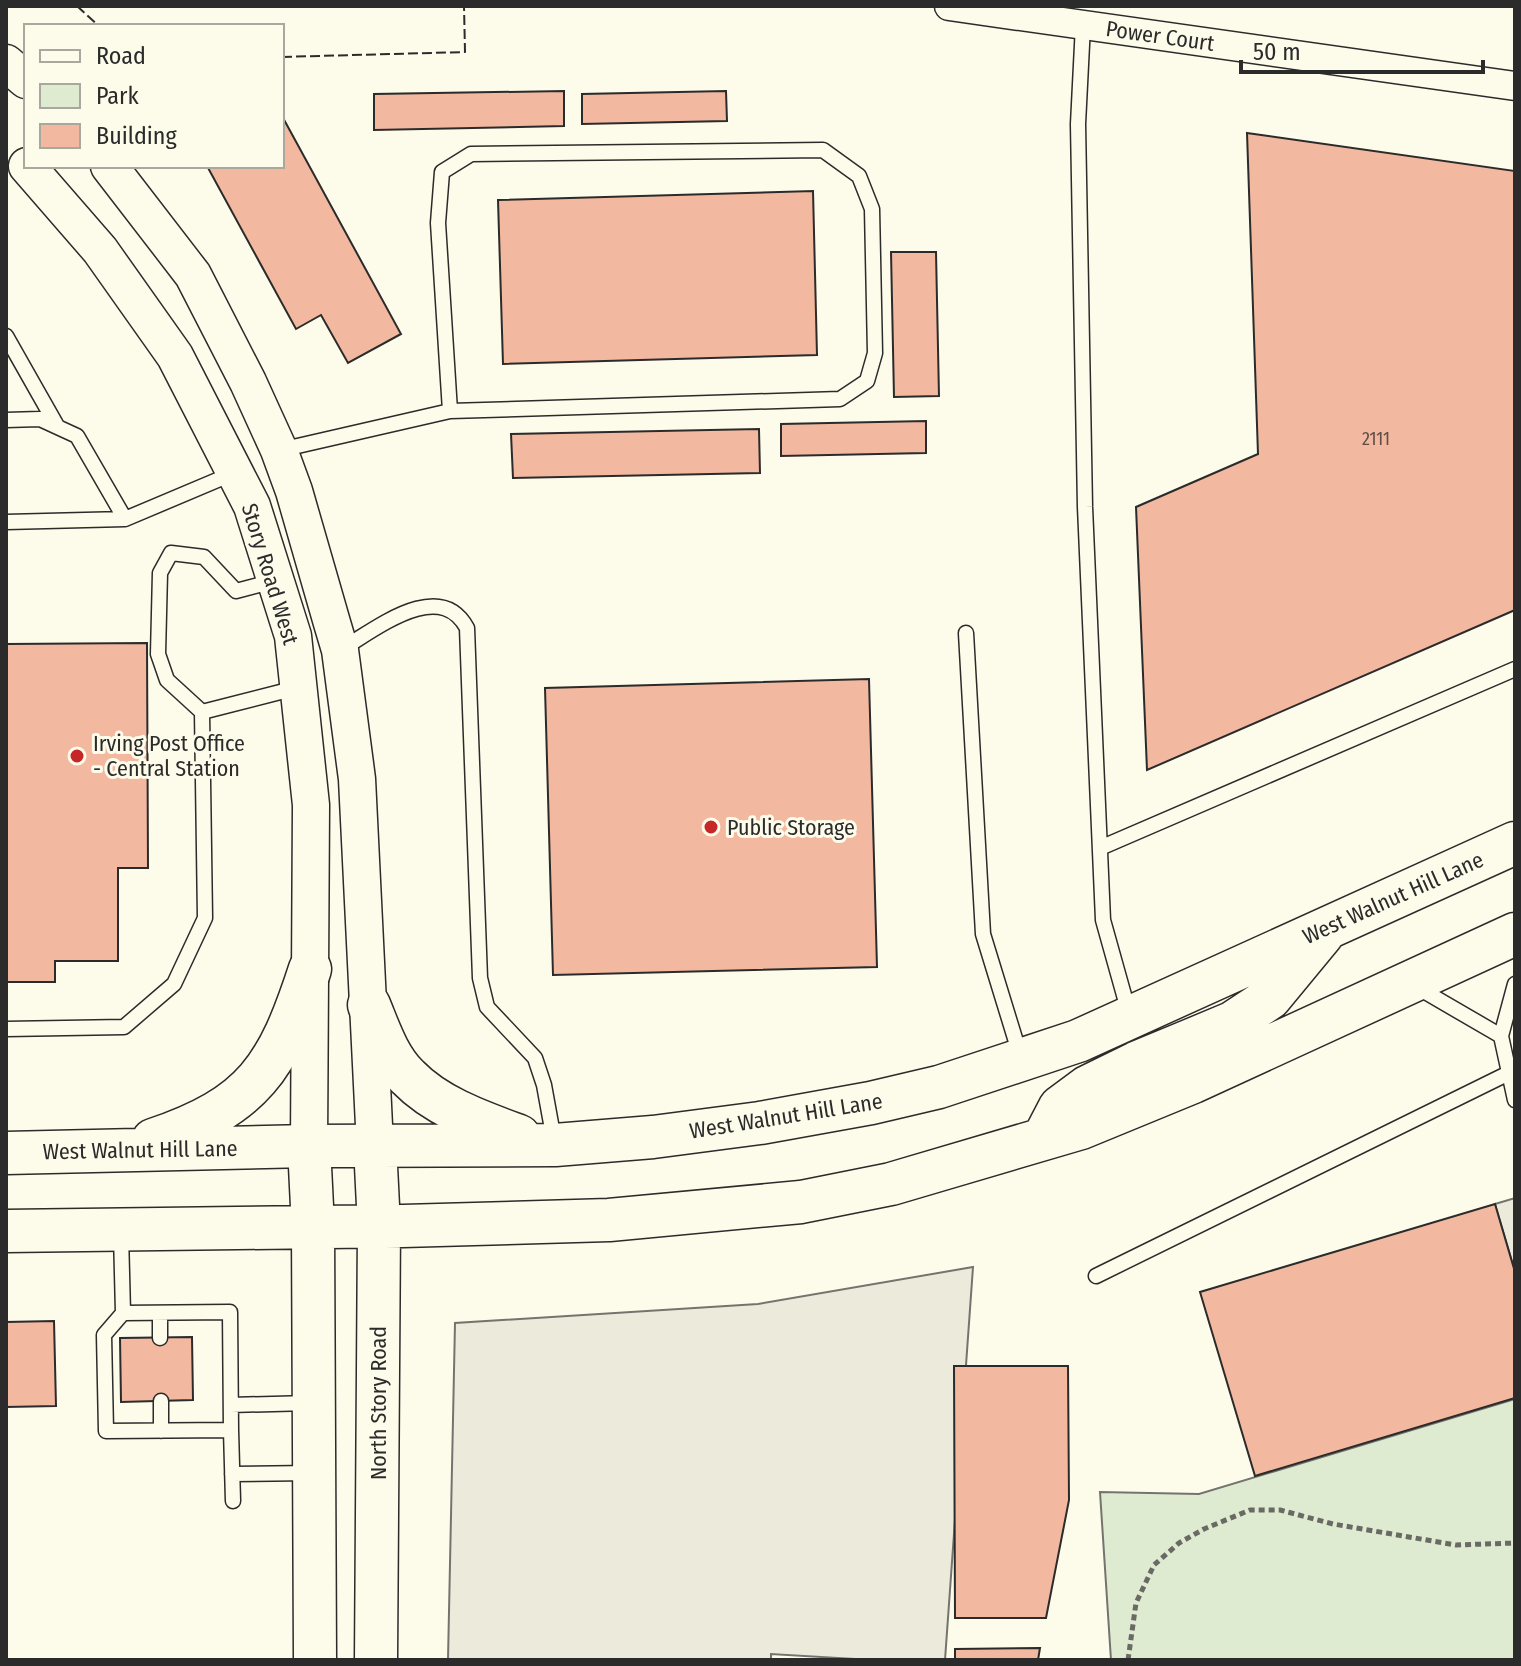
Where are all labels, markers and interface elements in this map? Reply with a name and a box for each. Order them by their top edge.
street label: Power Court [1104,15,1217,57]
legend [24,24,284,168]
scale bar [1241,24,1483,74]
text: 50 m [1253,38,1301,66]
text: Road [96,42,146,70]
text: Park [96,82,139,110]
text: Building [96,122,178,150]
house number: 2111 [1362,428,1390,450]
street label: Story Road West [236,500,305,649]
place label: Irving Post Office - Central Station [93,730,245,782]
marker: Irving Post Office - Central Station [68,747,86,765]
place label: Public Storage [727,814,855,841]
marker: Public Storage [702,818,720,836]
street label: West Walnut Hill Lane [1298,846,1488,950]
street label: West Walnut Hill Lane [688,1087,884,1145]
street label: West Walnut Hill Lane [42,1135,238,1165]
street label: North Story Road [365,1326,392,1480]

